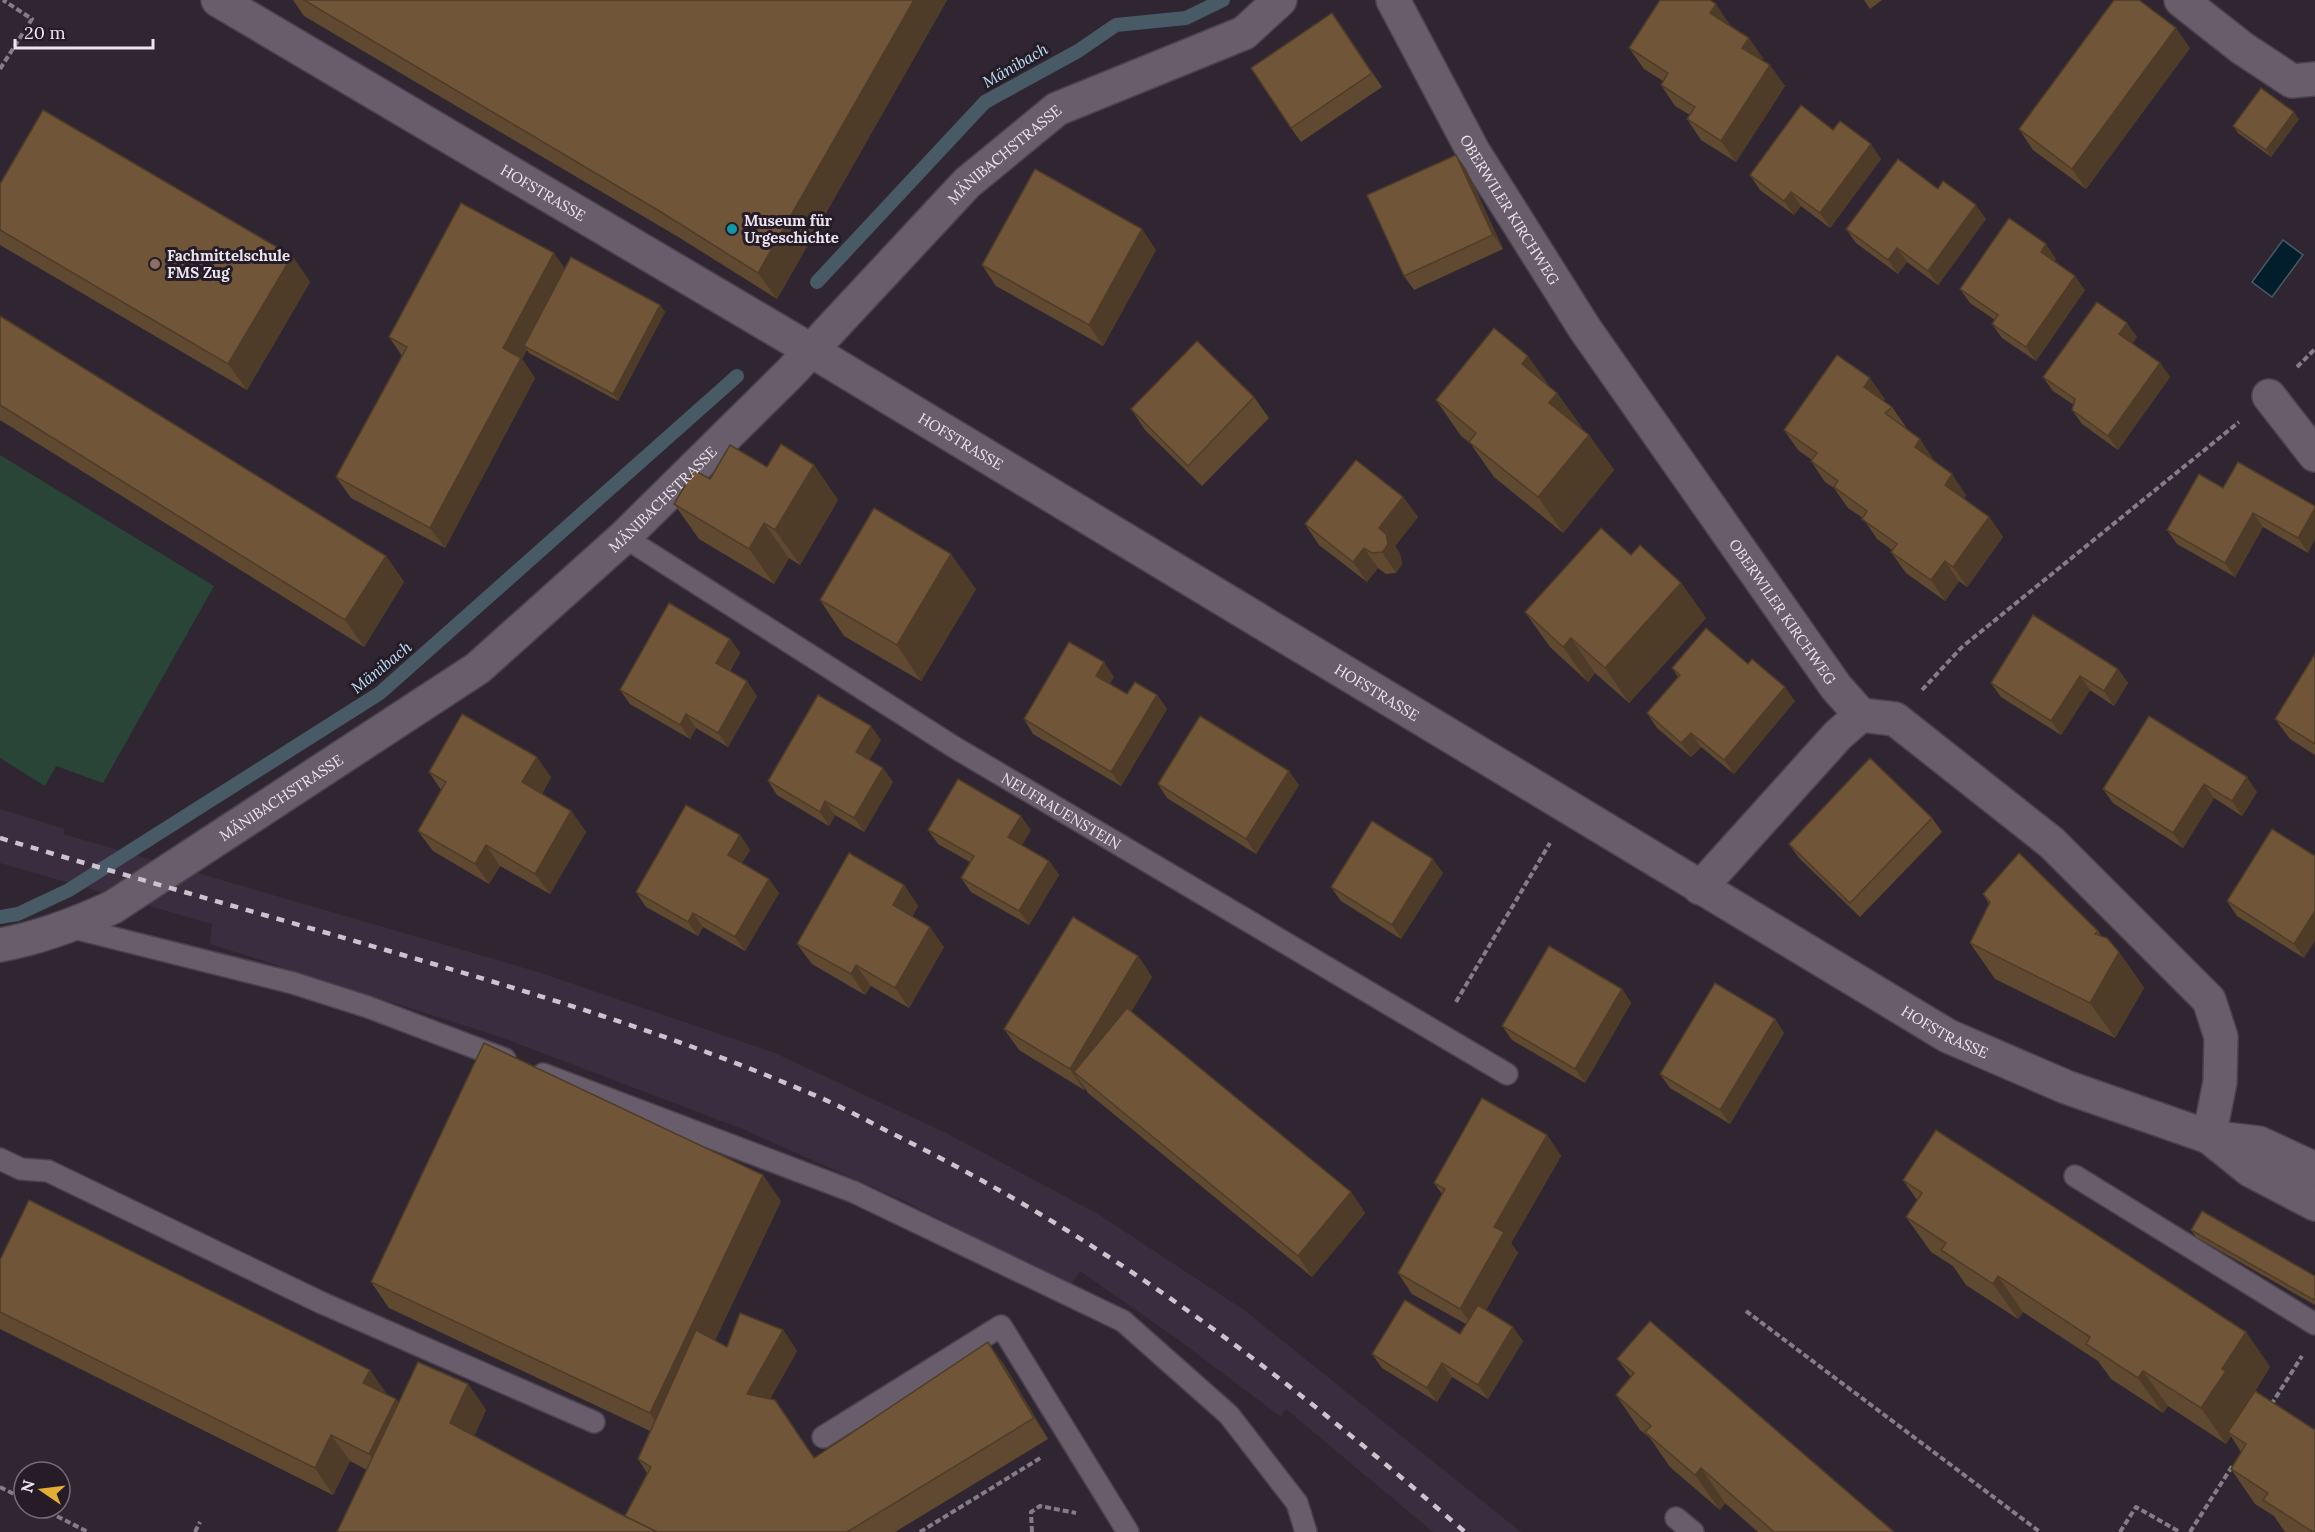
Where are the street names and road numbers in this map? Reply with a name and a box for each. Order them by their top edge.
street label: MÄNIBACHSTRASSE [943,100,1065,208]
street label: OBERWILER KIRCHWEG [1456,131,1564,288]
street label: HOFSTRASSE [497,160,589,225]
street label: HOFSTRASSE [915,408,1007,474]
street label: MÄNIBACHSTRASSE [604,442,720,556]
street label: OBERWILER KIRCHWEG [1725,535,1841,688]
street label: HOFSTRASSE [1331,659,1423,725]
street label: MÄNIBACHSTRASSE [215,750,346,845]
street label: NEUFRAUENSTEIN [998,768,1125,853]
street label: HOFSTRASSE [1898,1001,1992,1062]

